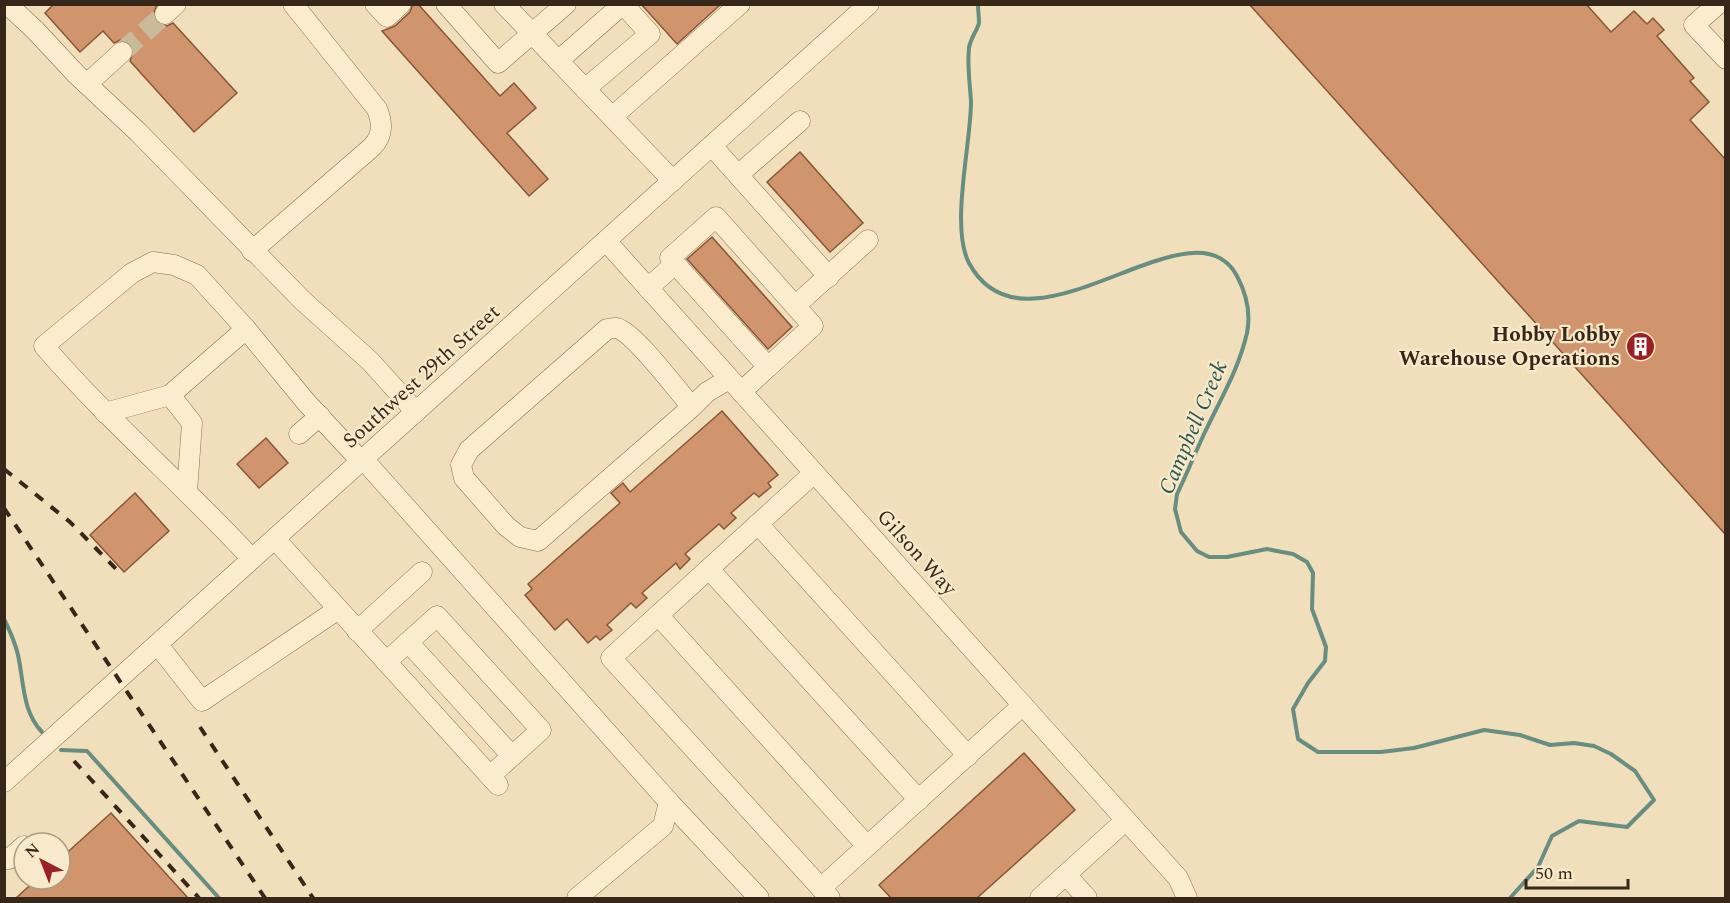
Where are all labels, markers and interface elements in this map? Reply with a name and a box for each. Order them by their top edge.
street label: Southwest 29th Street [336,297,508,456]
place label: Hobby Lobby Warehouse Operations [1399,319,1621,375]
building icon: Hobby Lobby Warehouse Operations [1625,330,1657,362]
water label: Campbell Creek [1150,355,1236,500]
street label: Gilson Way [869,502,965,604]
north arrow [12,831,72,891]
text: N [20,837,46,864]
scale bar [1526,852,1628,890]
text: 50 m [1535,860,1573,887]

